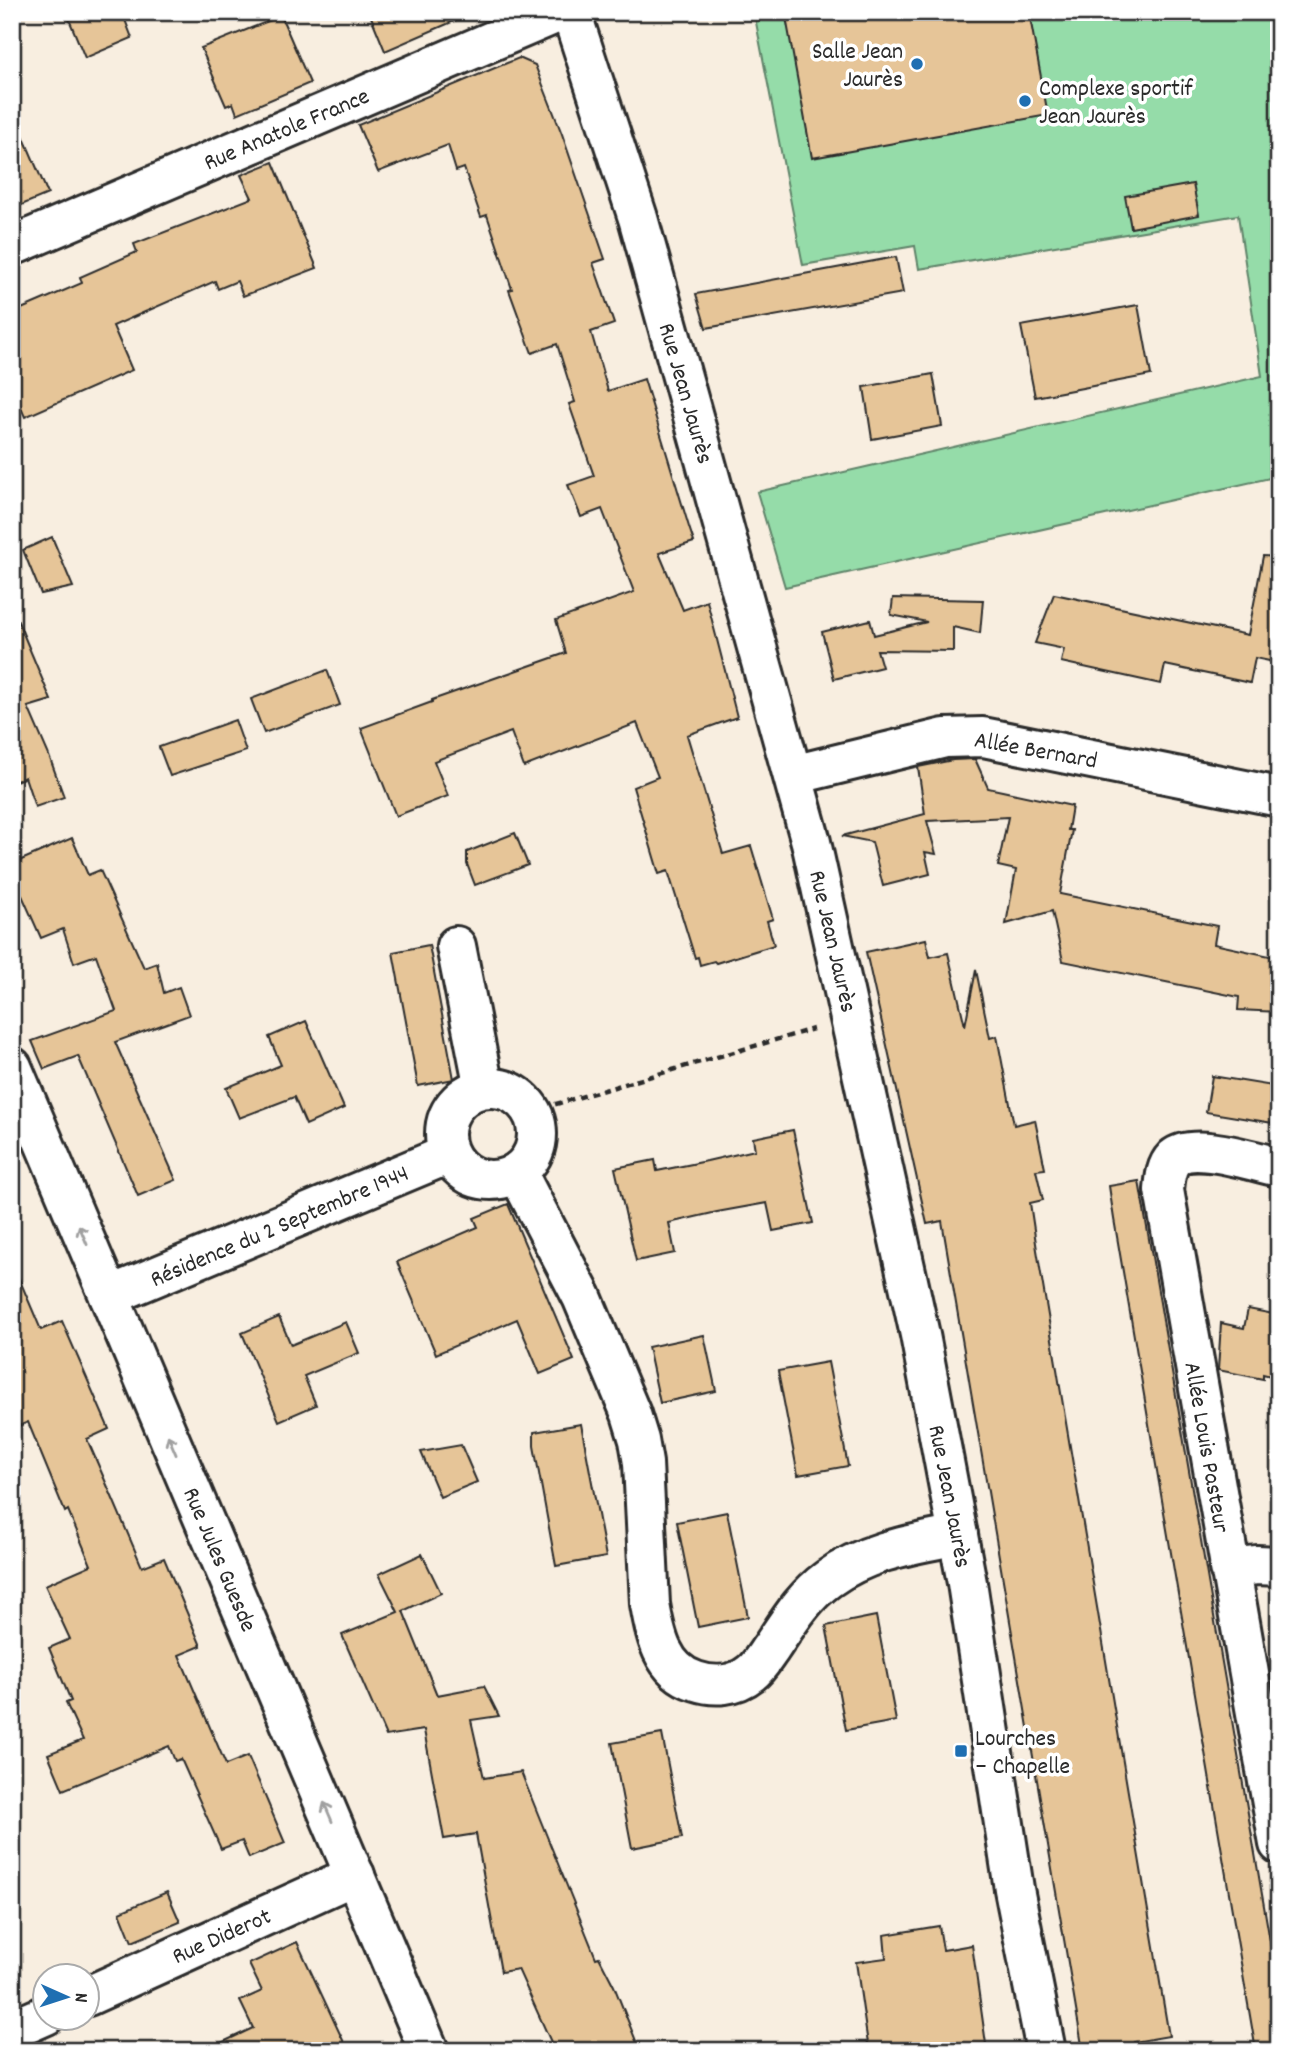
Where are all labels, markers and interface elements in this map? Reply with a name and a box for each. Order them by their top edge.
place label: Salle Jean Jaurès [812,36,903,98]
marker: Salle Jean Jaurès [909,56,925,72]
place label: Complexe sportif Jean Jaurès [1039,73,1193,135]
street label: Rue Anatole France [199,81,375,181]
marker: Complexe sportif Jean Jaurès [1017,93,1033,109]
street label: Rue Jean Jaurès [648,319,720,468]
street label: Allée Bernard [971,724,1100,779]
street label: Rue Jean Jaurès [798,867,864,1016]
street label: Résidence du 2 Septembre 1944 [146,1158,415,1298]
one-way arrow [76,1225,89,1247]
street label: Allée Louis Pasteur [1173,1360,1237,1536]
street label: Rue Jean Jaurès [918,1422,979,1571]
one-way arrow [165,1434,178,1456]
street label: Rue Jules Guesde [173,1483,264,1638]
place label: Lourches – Chapelle [975,1723,1070,1785]
marker: Lourches – Chapelle [953,1743,969,1759]
one-way arrow [321,1802,334,1823]
street label: Rue Diderot [167,1901,277,1975]
north arrow [32,1962,102,2032]
text: N [66,1992,93,2003]

